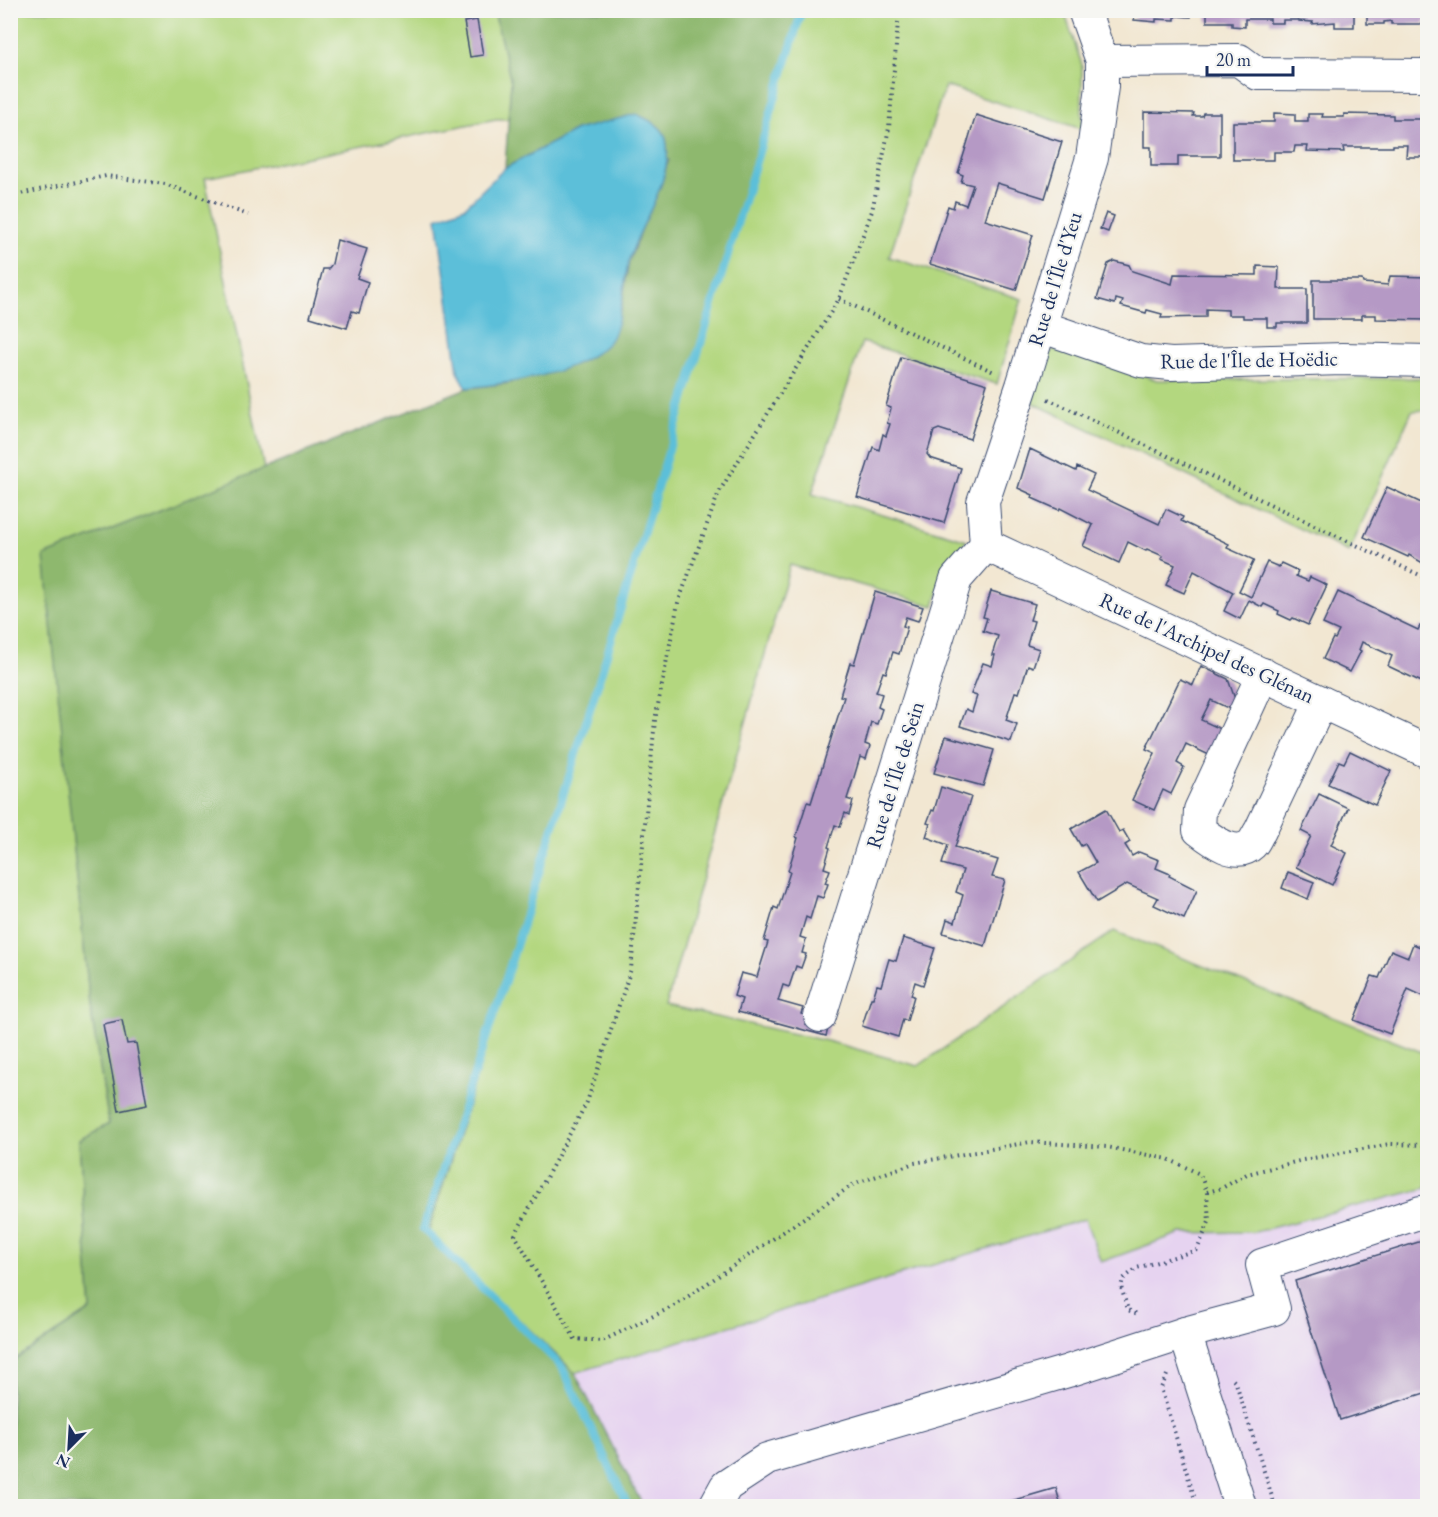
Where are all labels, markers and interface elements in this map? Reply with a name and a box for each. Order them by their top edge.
scale bar [1207,39,1292,77]
text: 20 m [1216,48,1251,71]
street label: Rue de l'Île d'Yeu [1021,208,1088,349]
street label: Rue de l'Île de Hoëdic [1160,344,1338,375]
street label: Rue de l'Archipel des Glénan [1095,586,1319,709]
street label: Rue de l'Île de Sein [859,698,930,852]
north arrow [39,1418,99,1478]
text: N [53,1449,73,1473]

